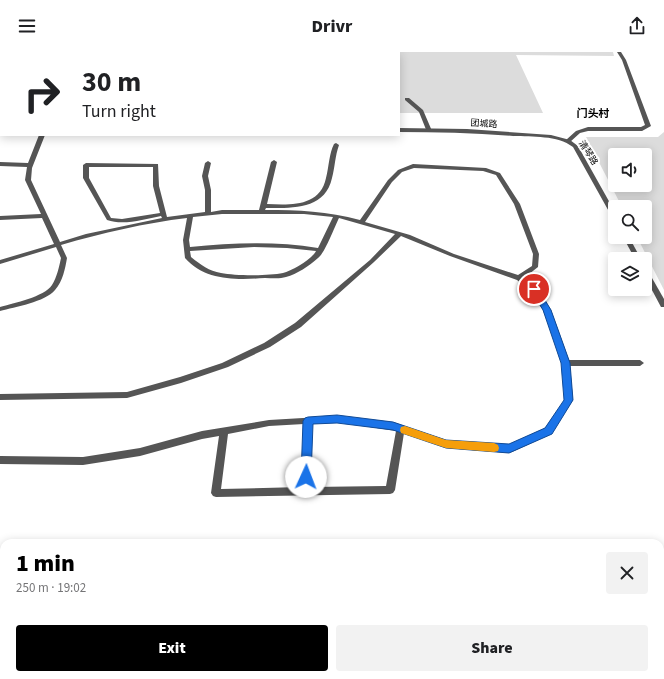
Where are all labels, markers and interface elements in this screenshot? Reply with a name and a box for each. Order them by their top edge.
text: Drivr [312,14,352,39]
icon: menu [16,15,38,37]
icon: share [626,15,648,37]
text: 30 m [82,62,141,102]
icon: right [16,68,68,120]
text: Turn right [82,99,156,124]
district label: 门头村 [577,106,610,121]
street label: 团城路 [470,117,498,131]
street label: 清琴路 [575,138,601,168]
map controls [608,148,652,296]
button: sound [608,148,652,192]
button: search [608,200,652,244]
button: layers [608,252,652,296]
pin [517,272,551,306]
icon: arrive [523,278,545,300]
position arrow [285,456,327,498]
text: 1 min [16,546,75,581]
button: close [606,552,648,594]
text: 250 m · 19:02 [16,579,86,597]
button: Exit [16,625,328,671]
button: Share [336,625,648,671]

